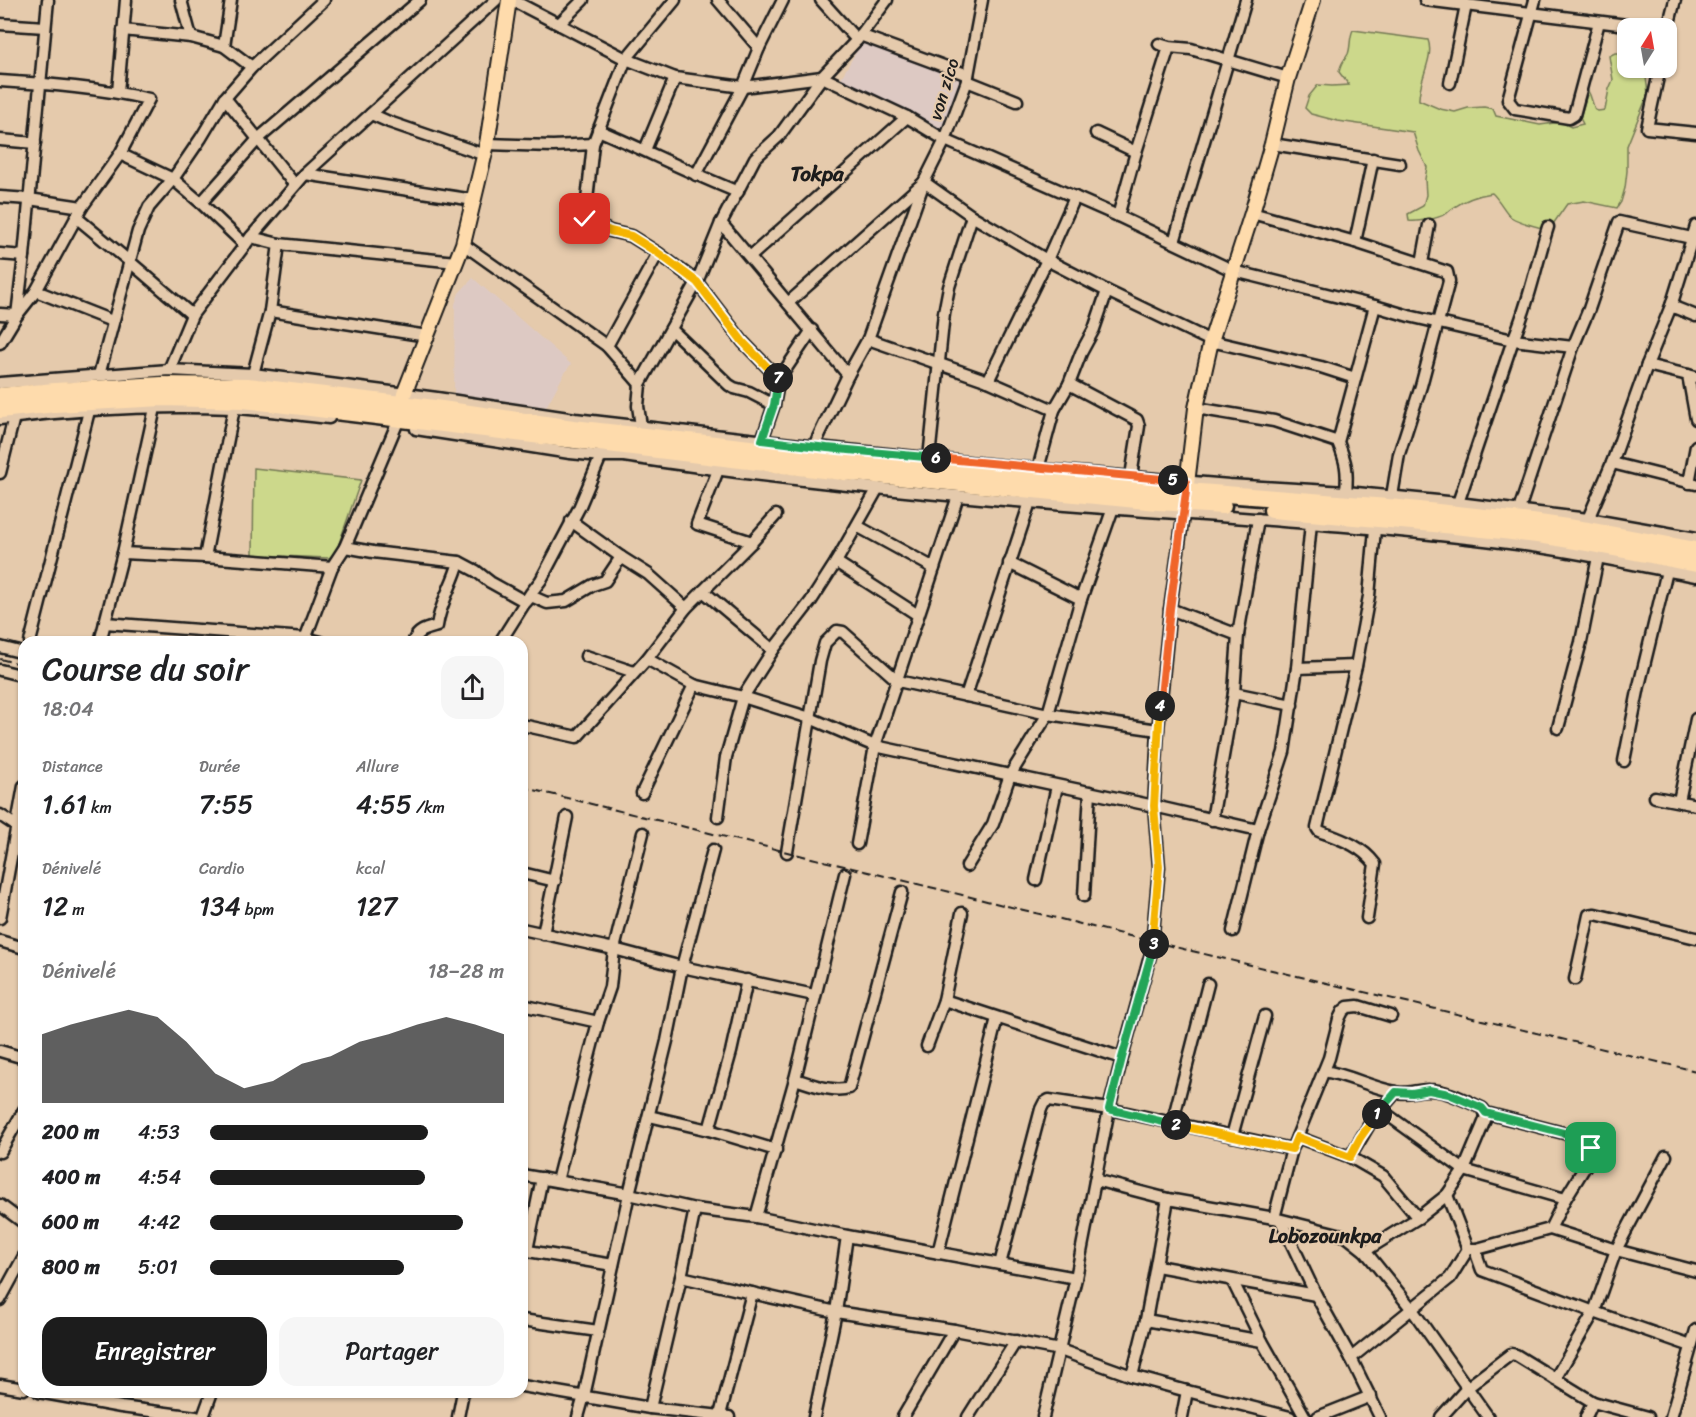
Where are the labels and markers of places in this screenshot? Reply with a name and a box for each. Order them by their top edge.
pin [559,193,610,244]
pin: 7 [763,363,793,393]
pin: 6 [921,443,951,473]
pin: 5 [1158,465,1188,495]
pin: 4 [1145,691,1175,721]
pin: 3 [1139,929,1169,959]
pin: 1 [1362,1099,1392,1129]
pin: 2 [1161,1110,1191,1140]
pin [1565,1122,1616,1173]

